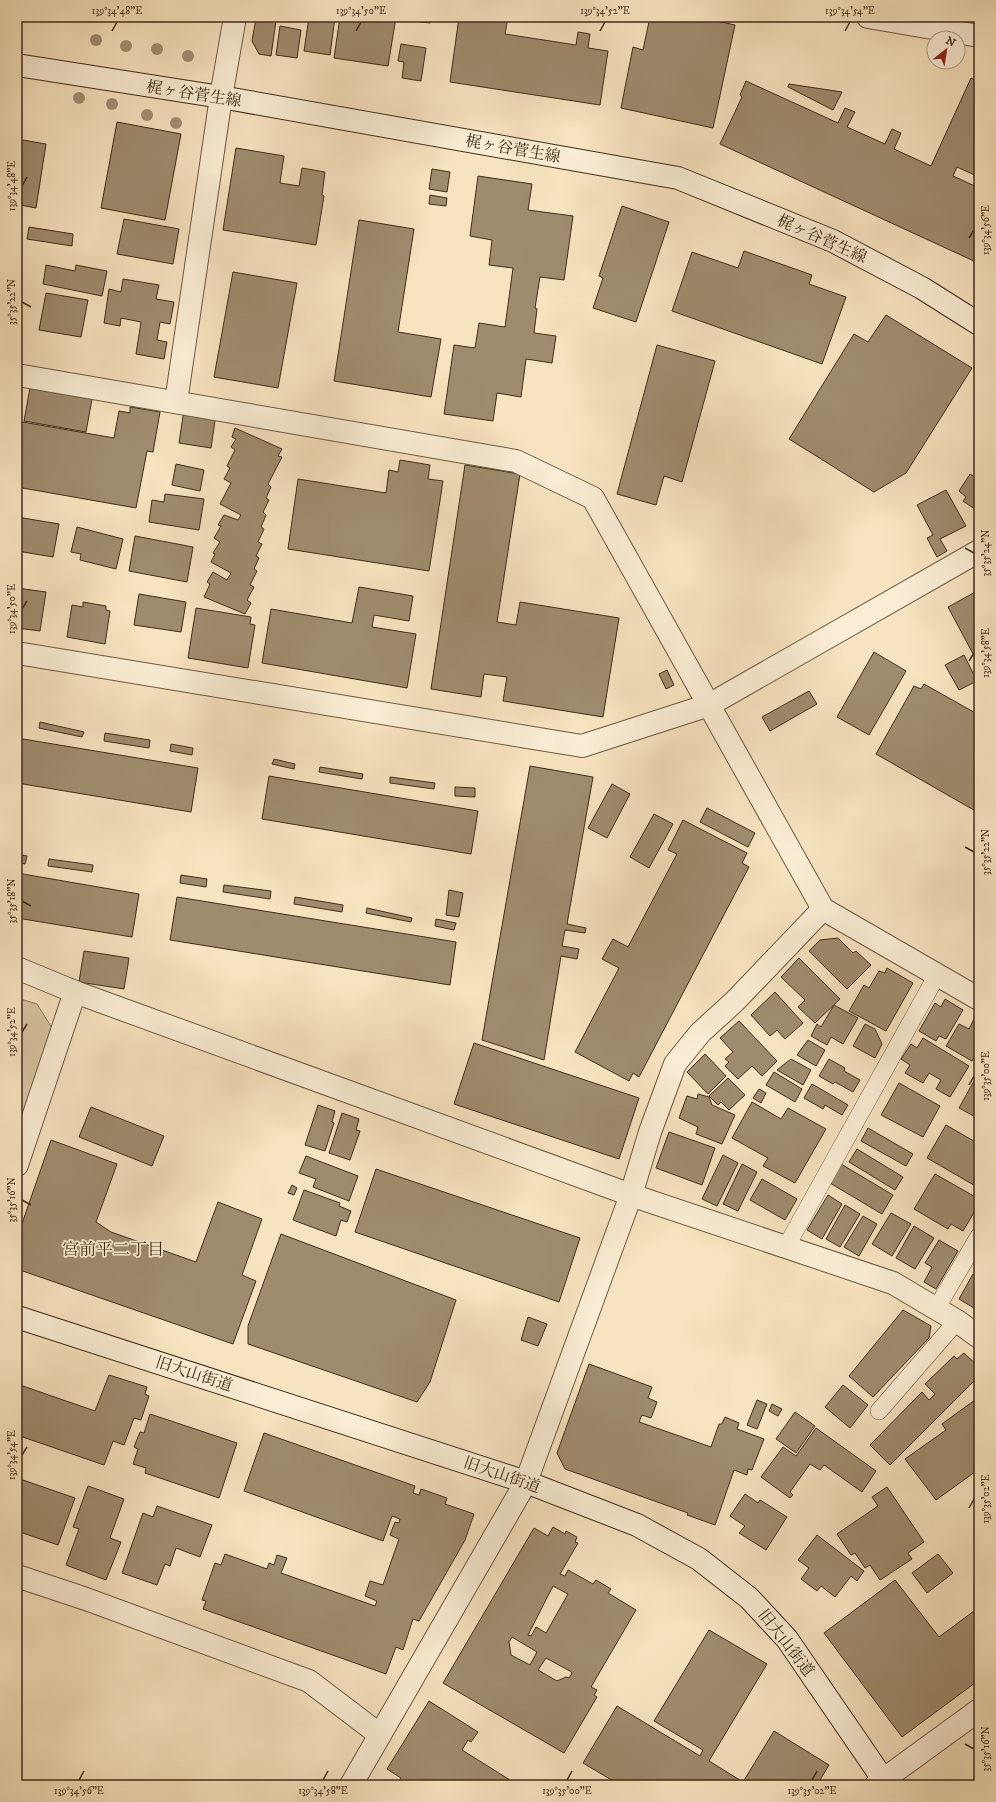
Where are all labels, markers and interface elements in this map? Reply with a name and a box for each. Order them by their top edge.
text: 139°34'48"E [92,5,142,17]
text: 139°34'50"E [336,5,386,17]
text: 139°34'52"E [580,5,630,17]
text: 139°34'54"E [825,5,875,17]
north arrow [926,30,966,70]
text: N [943,34,958,51]
street label: 梶ヶ谷菅生線 [145,77,243,111]
street label: 梶ヶ谷菅生線 [464,131,562,167]
text: 139°34'48"E [6,161,18,211]
text: 139°34'56"E [980,205,992,255]
street label: 梶ヶ谷菅生線 [774,210,870,268]
text: 35°35'22"N [6,279,18,325]
text: 35°35'24"N [980,529,992,577]
text: 139°34'50"E [6,584,18,634]
text: 139°34'58"E [980,628,992,678]
text: 35°35'22"N [980,829,992,875]
text: 35°35'18"N [6,878,18,924]
text: 139°34'52"E [6,1007,18,1057]
text: 139°35'00"E [980,1051,992,1101]
text: 35°35'16"N [6,1177,18,1223]
district label: 宮前平二丁目 [62,1239,164,1261]
street label: 旧大山街道 [153,1352,235,1396]
text: 139°34'54"E [6,1430,18,1480]
street label: 旧大山街道 [461,1453,543,1497]
text: 139°35'02"E [980,1474,992,1524]
street label: 旧大山街道 [753,1605,819,1681]
text: 35°35'16"N [980,1726,992,1772]
text: 139°34'56"E [54,1785,104,1797]
text: 139°34'58"E [298,1785,348,1797]
text: 139°35'00"E [542,1785,592,1797]
text: 139°35'02"E [787,1785,837,1797]

